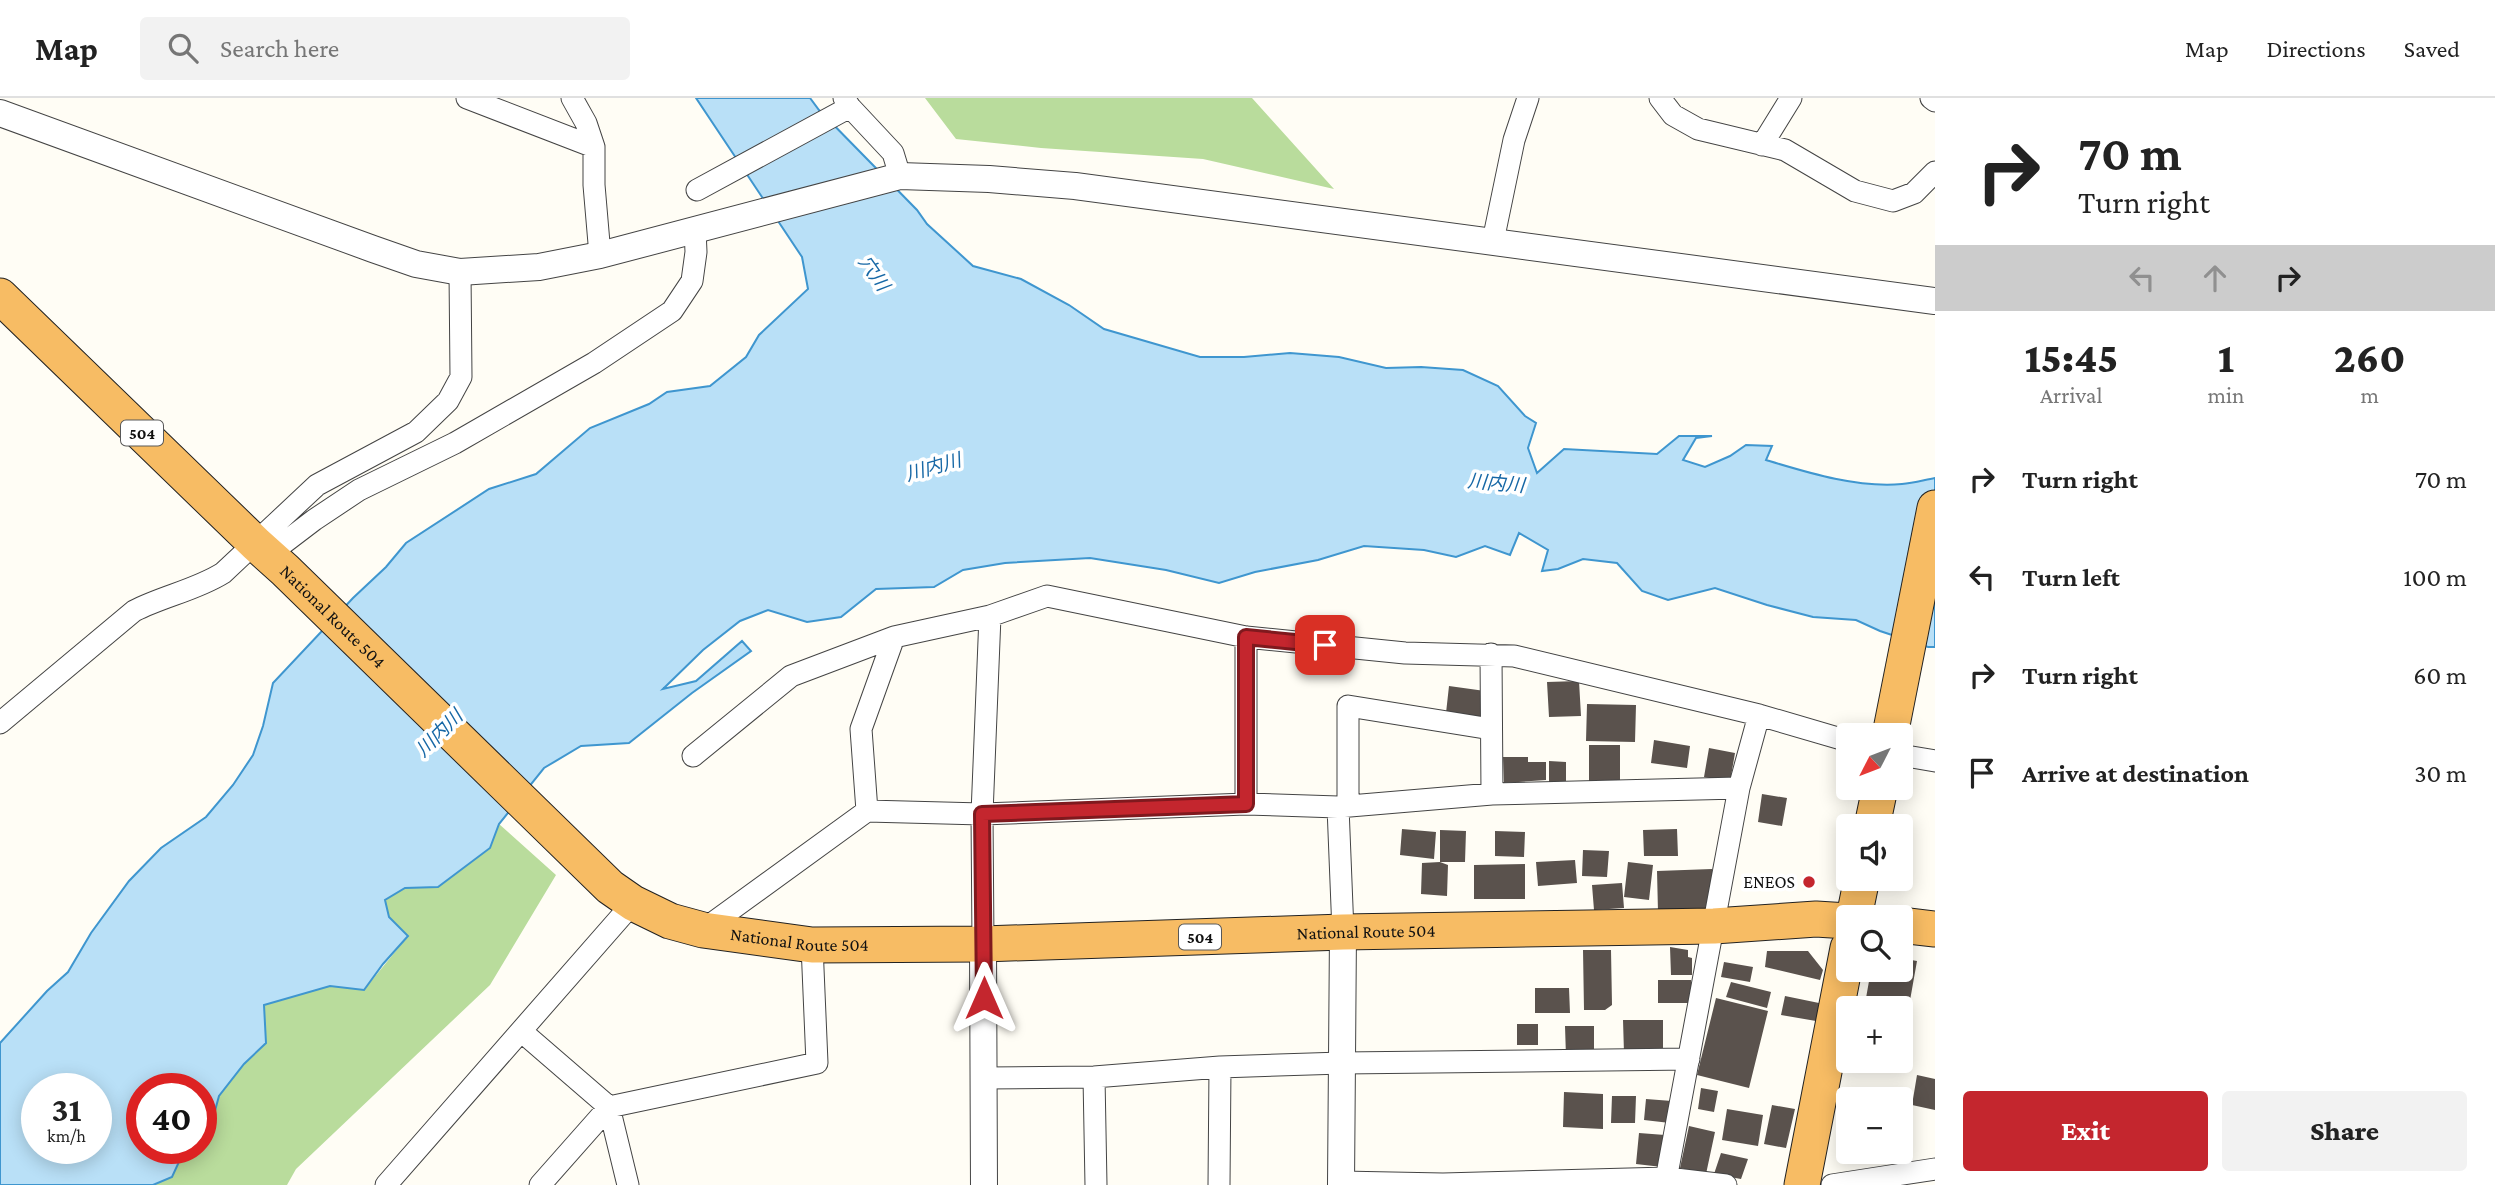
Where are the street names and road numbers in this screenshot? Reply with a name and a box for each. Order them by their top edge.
road number: 504 [121,420,163,446]
street label: National Route 504 [276,561,389,672]
street label: National Route 504 [1296,921,1436,944]
street label: National Route 504 [729,924,869,955]
road number: 504 [1179,924,1221,950]

